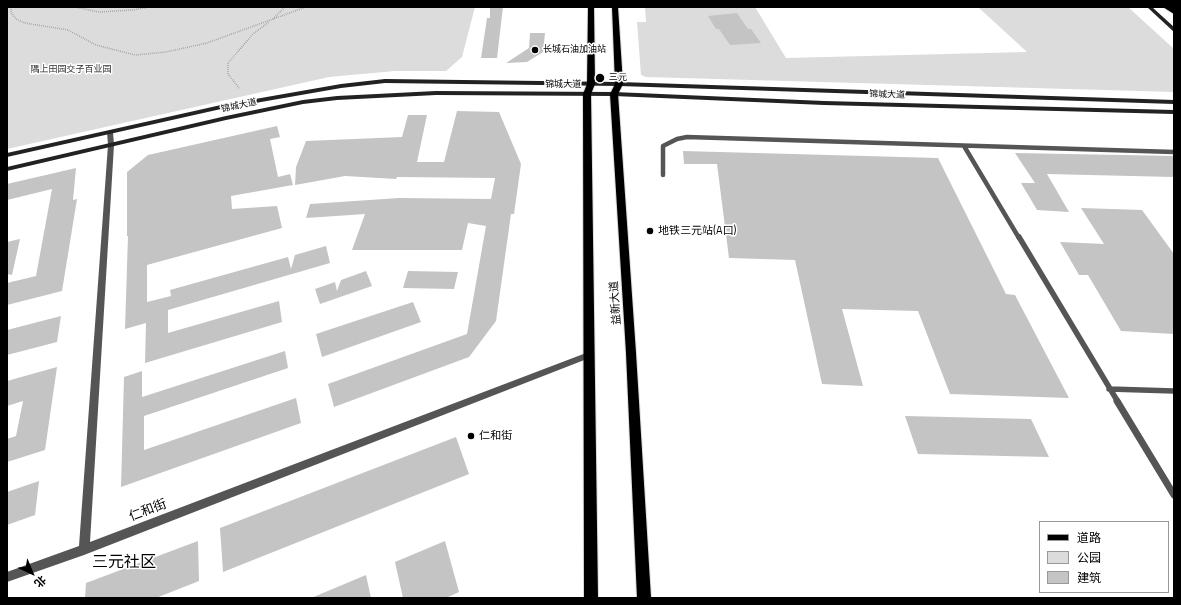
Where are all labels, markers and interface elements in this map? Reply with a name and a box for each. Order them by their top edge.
marker: 长城石油加油站 [530,45,540,55]
place label: 长城石油加油站 [543,45,606,55]
park label: 隅上田园交子百业园 [31,65,111,75]
marker: 三元 [594,72,606,84]
place label: 三元 [609,73,627,83]
street label: 锦城大道 [545,80,581,90]
street label: 锦城大道 [869,89,905,101]
street label: 锦城大道 [220,97,258,115]
place label: 地铁三元站(A口) [658,224,736,238]
marker: 地铁三元站(A口) [645,226,655,236]
street label: 益新大道 [608,281,624,325]
place label: 仁和街 [479,429,512,443]
marker: 仁和街 [466,431,476,441]
street label: 仁和街 [127,497,169,525]
legend [1039,521,1169,593]
text: 道路 [1077,528,1101,547]
text: 公园 [1077,548,1101,567]
north arrow [12,553,52,593]
district label: 三元社区 [92,553,156,573]
text: 建筑 [1077,568,1101,587]
text: 北 [31,572,50,591]

